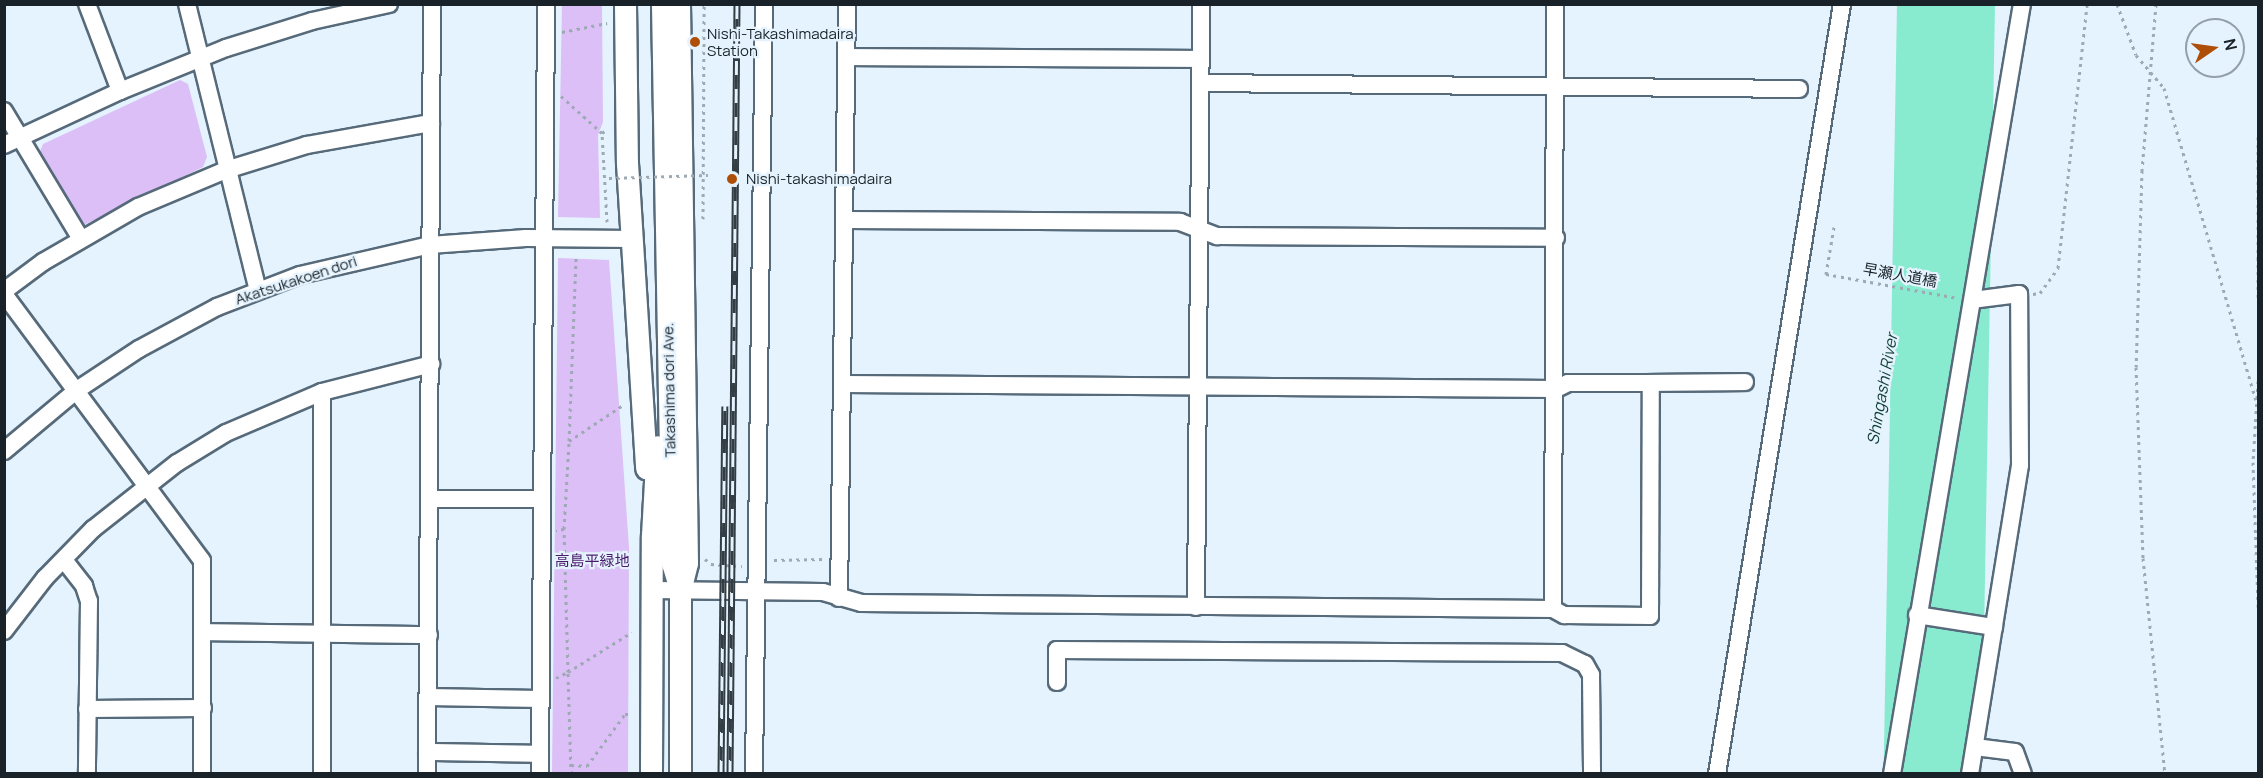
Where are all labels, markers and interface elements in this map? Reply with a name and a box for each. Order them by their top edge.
north arrow [2185,18,2245,78]
place label: Nishi-Takashimadaira Station [707,24,854,59]
marker: Nishi-Takashimadaira Station [688,35,702,49]
text: N [2219,36,2243,52]
marker: Nishi-takashimadaira [723,170,741,188]
place label: Nishi-takashimadaira [746,170,892,188]
street label: Akatsukakoen dori [233,252,359,308]
street label: 早瀬人道橋 [1862,260,1938,290]
street label: Takashima dori Ave. [659,323,679,457]
water label: Shingashi River [1863,332,1901,446]
park label: 高島平緑地 [555,552,629,570]

